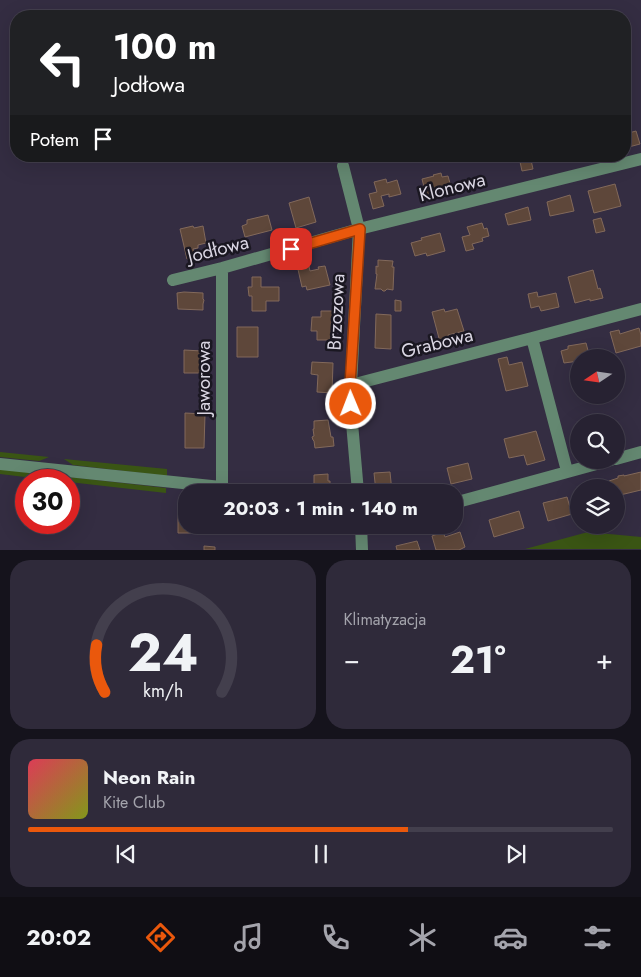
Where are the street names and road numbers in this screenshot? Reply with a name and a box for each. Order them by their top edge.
street label: Klonowa [416,166,488,208]
street label: Jodłowa [182,228,251,270]
street label: Brzozowa [321,273,351,351]
street label: Grabowa [398,321,476,365]
street label: Jaworowa [190,341,217,419]

